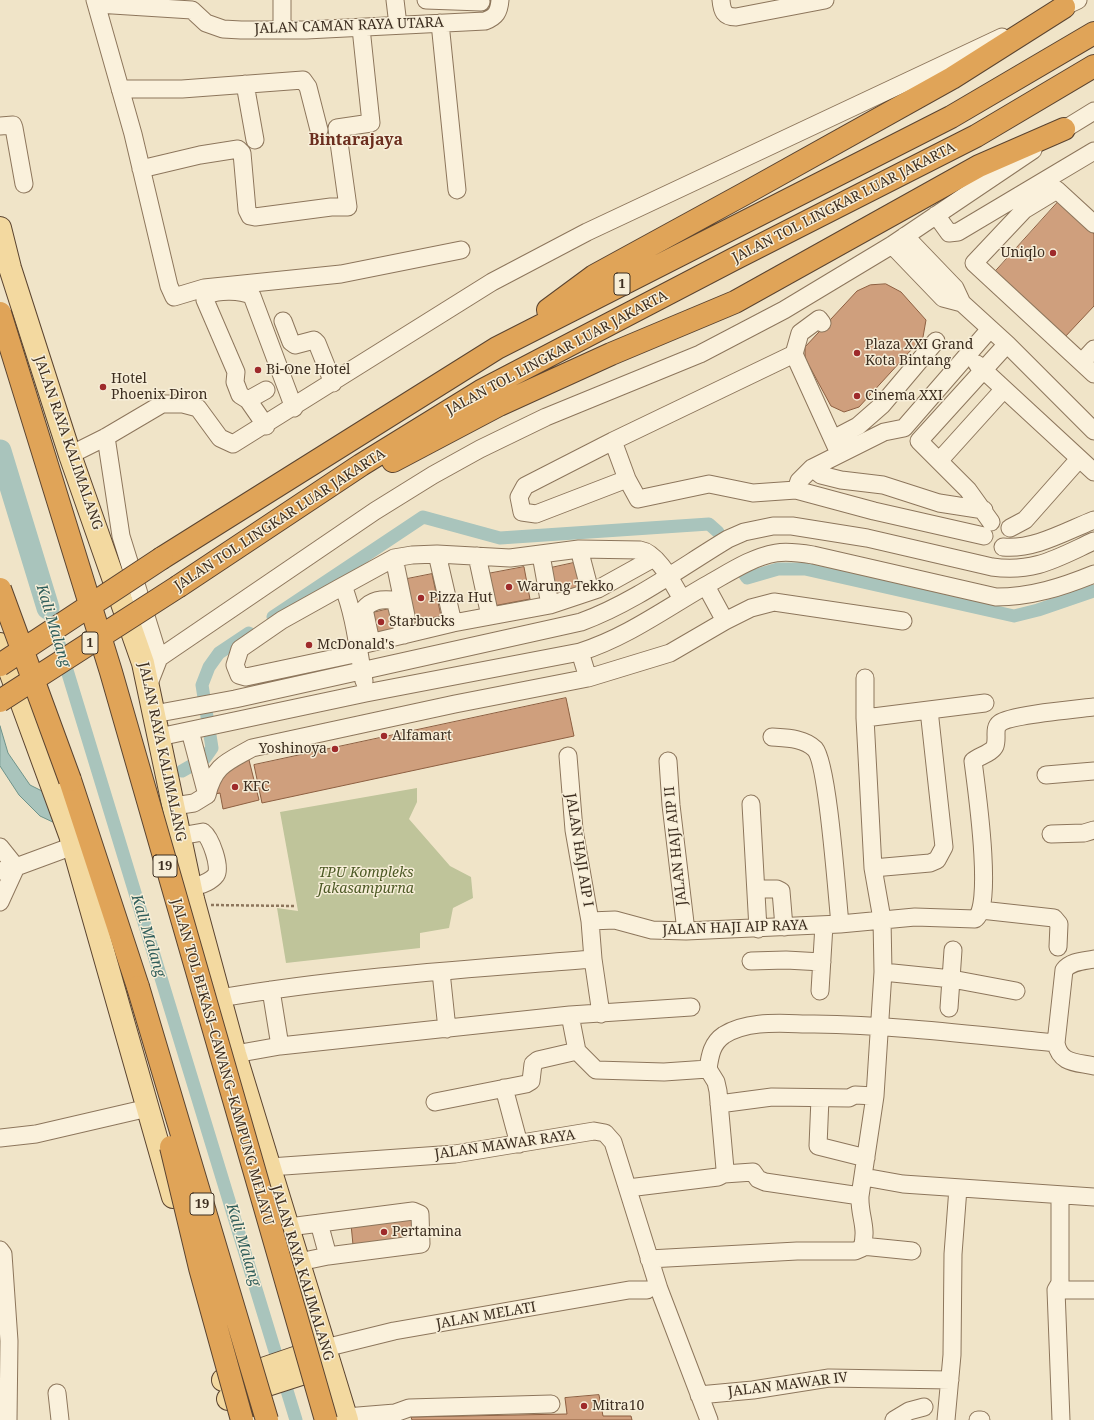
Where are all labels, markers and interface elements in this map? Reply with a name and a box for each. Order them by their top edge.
street label: JALAN CAMAN RAYA UTARA [254,14,444,38]
district label: Bintarajaya [309,130,403,150]
street label: JALAN TOL LINGKAR LUAR JAKARTA [730,139,958,267]
place label: Uniqlo [1000,245,1045,261]
marker: Uniqlo [1048,248,1058,258]
road number: 1 [614,273,630,295]
street label: JALAN TOL LINGKAR LUAR JAKARTA [444,287,670,419]
place label: Plaza XXI Grand Kota Bintang [865,337,973,370]
marker: Plaza XXI Grand Kota Bintang [852,348,862,358]
street label: JALAN RAYA KALIMALANG [30,354,106,532]
place label: Bi-One Hotel [266,362,350,378]
marker: Bi-One Hotel [253,365,263,375]
place label: Hotel Phoenix Diron [111,371,208,404]
marker: Hotel Phoenix Diron [98,382,108,392]
place label: Cinema XXI [865,388,943,404]
marker: Cinema XXI [852,391,862,401]
street label: JALAN TOL LINGKAR LUAR JAKARTA [171,445,389,595]
place label: Warung Tekko [517,579,614,595]
water label: Kali Malang [32,582,74,670]
marker: Warung Tekko [504,582,514,592]
place label: Pizza Hut [429,590,493,606]
marker: Pizza Hut [416,593,426,603]
place label: Starbucks [389,614,455,630]
marker: Starbucks [376,617,386,627]
road number: 1 [82,632,98,654]
place label: McDonald's [317,637,395,653]
marker: McDonald's [304,640,314,650]
street label: JALAN RAYA KALIMALANG [135,661,189,843]
place label: Alfamart [392,728,452,744]
marker: Alfamart [379,731,389,741]
place label: Yoshinoya [259,741,327,757]
marker: Yoshinoya [330,744,340,754]
place label: KFC [243,779,270,795]
marker: KFC [230,782,240,792]
street label: JALAN HAJI AIP II [661,785,691,907]
street label: JALAN HAJI AIP I [562,792,596,908]
road number: 19 [153,855,177,877]
park label: TPU Kompleks Jakasampurna [318,865,414,898]
water label: Kali Malang [127,892,169,980]
street label: JALAN TOL BEKASI–CAWANG–KAMPUNG MELAYU [167,897,277,1227]
street label: JALAN HAJI AIP RAYA [662,917,808,939]
street label: JALAN MAWAR RAYA [434,1127,576,1163]
street label: JALAN RAYA KALIMALANG [267,1183,337,1363]
road number: 19 [190,1193,214,1215]
water label: Kali Malang [222,1201,264,1289]
place label: Pertamina [392,1224,462,1240]
marker: Pertamina [379,1227,389,1237]
street label: JALAN MELATI [435,1299,537,1333]
street label: JALAN MAWAR IV [727,1369,849,1401]
place label: Mitra10 [592,1398,644,1414]
marker: Mitra10 [579,1401,589,1411]

